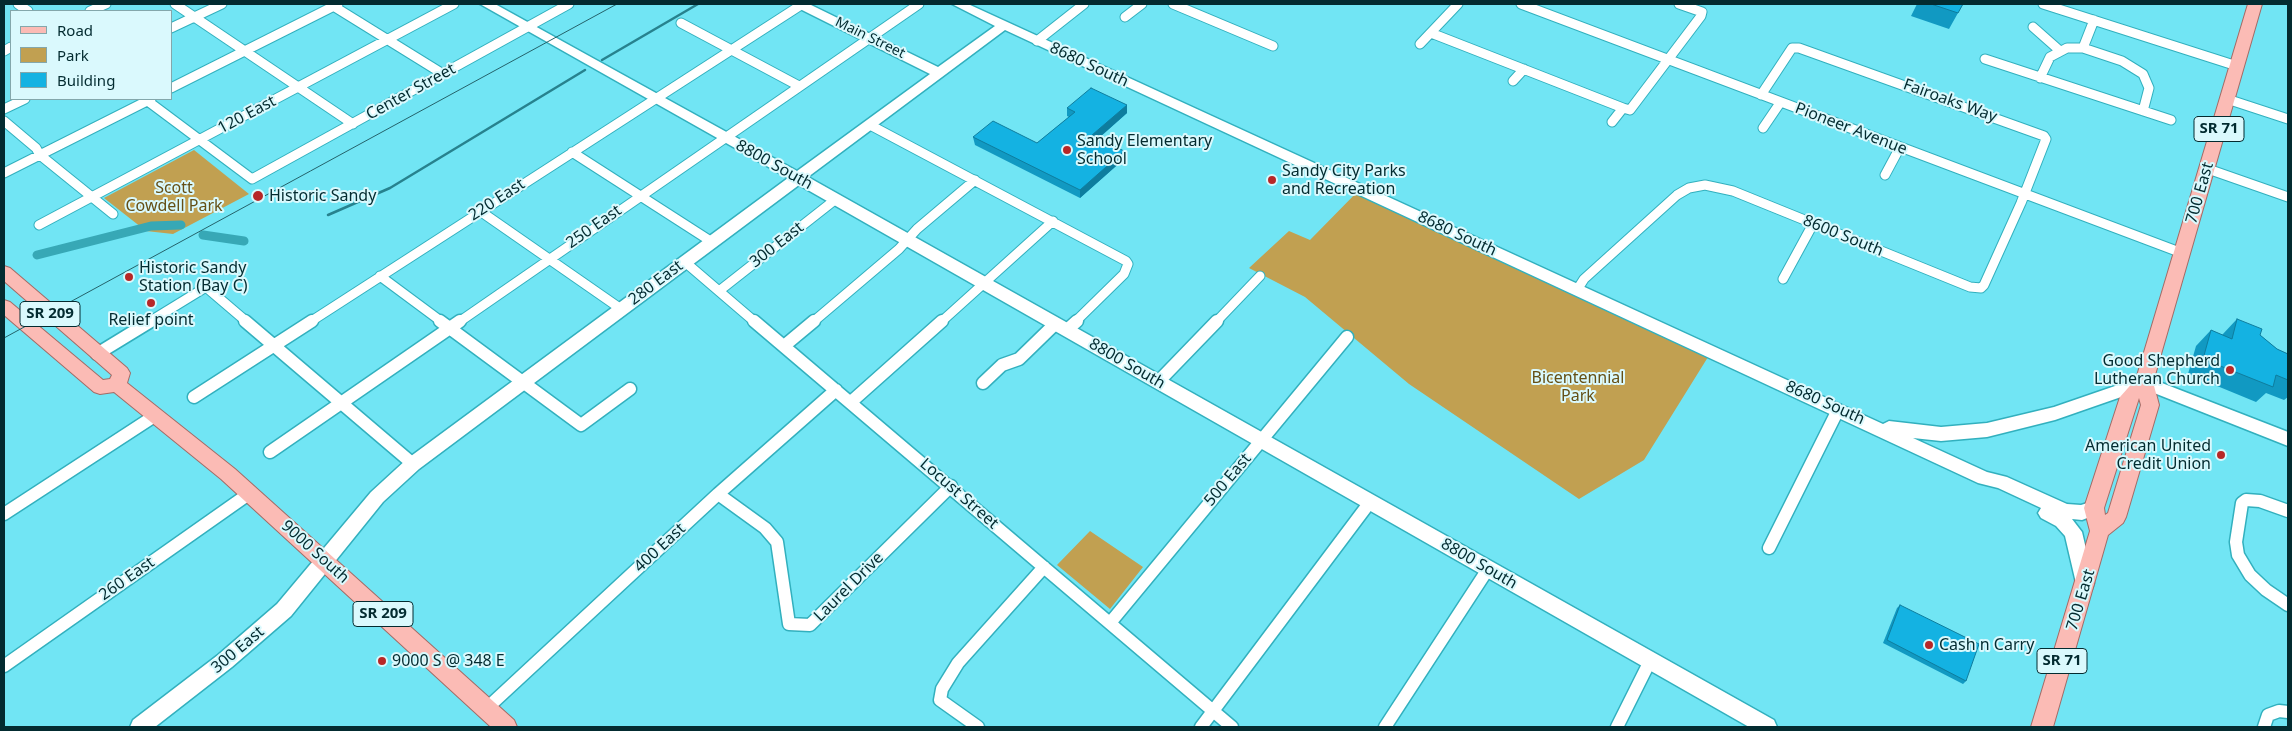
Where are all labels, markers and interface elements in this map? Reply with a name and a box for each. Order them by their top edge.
legend [10,10,172,100]
street label: Main Street [832,14,908,62]
text: Road [57,20,93,40]
street label: 8680 South [1047,38,1131,92]
text: Park [57,45,89,65]
street label: Center Street [363,60,459,124]
text: Building [57,70,115,90]
street label: Fairoaks Way [1900,75,2000,127]
street label: 120 East [215,92,279,138]
street label: Pioneer Avenue [1792,99,1910,159]
road number: SR 71 [2194,116,2244,142]
place label: Sandy Elementary School [1077,131,1212,169]
street label: 8800 South [732,136,816,194]
marker: Sandy Elementary School [1061,144,1073,156]
street label: 700 East [2182,160,2218,226]
place label: Sandy City Parks and Recreation [1282,161,1406,199]
marker: Sandy City Parks and Recreation [1266,174,1278,186]
street label: 220 East [465,175,529,225]
park label: Scott Cowdell Park [125,178,223,216]
place label: Historic Sandy [269,186,376,206]
marker: Historic Sandy [251,189,265,203]
street label: 250 East [563,201,625,253]
street label: 8680 South [1415,207,1499,261]
street label: 8600 South [1800,211,1886,261]
street label: 300 East [746,218,808,272]
street label: 280 East [625,256,687,310]
place label: Historic Sandy Station (Bay C) [139,258,248,296]
marker: Historic Sandy Station (Bay C) [123,271,135,283]
marker: Relief point [145,297,157,309]
road number: SR 209 [20,302,80,326]
place label: Relief point [108,310,194,330]
street label: 8800 South [1085,334,1169,394]
place label: Good Shepherd Lutheran Church [2094,351,2220,389]
marker: Good Shepherd Lutheran Church [2224,364,2236,376]
park label: Bicentennial Park [1532,368,1624,406]
street label: 8680 South [1782,377,1868,429]
place label: American United Credit Union [2085,436,2211,474]
marker: American United Credit Union [2215,449,2227,461]
street label: 500 East [1200,450,1256,510]
street label: Locust Street [916,455,1002,533]
street label: 9000 South [277,517,353,587]
street label: 400 East [630,520,690,576]
street label: 8800 South [1437,534,1521,594]
street label: Laurel Drive [810,548,888,626]
street label: 260 East [96,553,158,605]
street label: 700 East [2063,567,2099,633]
road number: SR 209 [353,602,413,626]
street label: 300 East [208,622,268,678]
place label: Cash n Carry [1939,635,2034,655]
marker: Cash n Carry [1923,639,1935,651]
road number: SR 71 [2037,648,2087,674]
place label: 9000 S @ 348 E [392,651,505,671]
marker: 9000 S @ 348 E [376,655,388,667]

